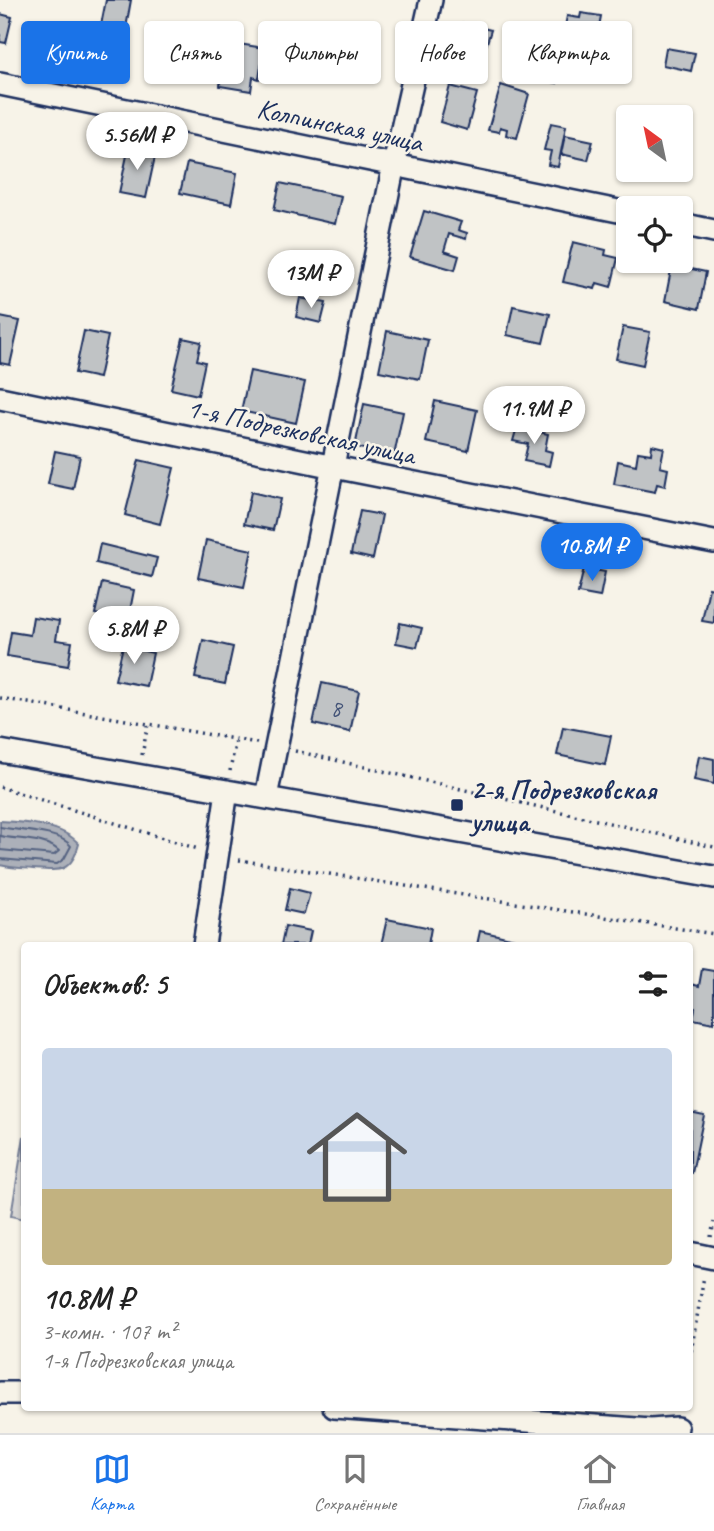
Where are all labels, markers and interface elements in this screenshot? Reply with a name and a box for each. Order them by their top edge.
chip: Купить [21,21,130,84]
chip: Снять [144,21,244,84]
chip: Фильтры [258,21,381,84]
chip: Новое [395,21,488,84]
chip: Квартира [502,21,632,84]
street label: Колпинская улица [254,90,428,160]
north arrow [616,105,693,182]
map controls [616,105,693,273]
pin: 5.56M ₽ [72,113,202,172]
text: 5.56M ₽ [102,120,172,149]
button: locate [616,196,693,273]
pin: 13M ₽ [262,250,360,310]
text: 13M ₽ [284,258,338,287]
pin: 11.9M ₽ [469,386,599,446]
street label: 1-я Подрезковская улица [184,390,421,473]
text: 11.9M ₽ [499,394,569,423]
pin: 10.8M ₽ [527,524,657,583]
text: 10.8M ₽ [557,531,627,560]
pin: 5.8M ₽ [77,606,191,666]
text: 5.8M ₽ [104,614,164,643]
house number: 8 [331,693,344,723]
place label: 2-я Подрезковская улица [468,772,658,839]
marker: 2-я Подрезковская улица [449,797,465,813]
text: Объектов: 5 [42,965,167,1003]
icon: filters [634,965,672,1003]
icon: home [294,1094,420,1220]
text: 10.8M ₽ [42,1279,133,1317]
text: 3-комн. · 107 m² [42,1317,176,1346]
text: 1-я Подрезковская улица [42,1346,233,1375]
tab: Карта [90,1450,134,1516]
tab: Сохранённые [314,1450,396,1516]
tab: Главная [576,1450,624,1516]

